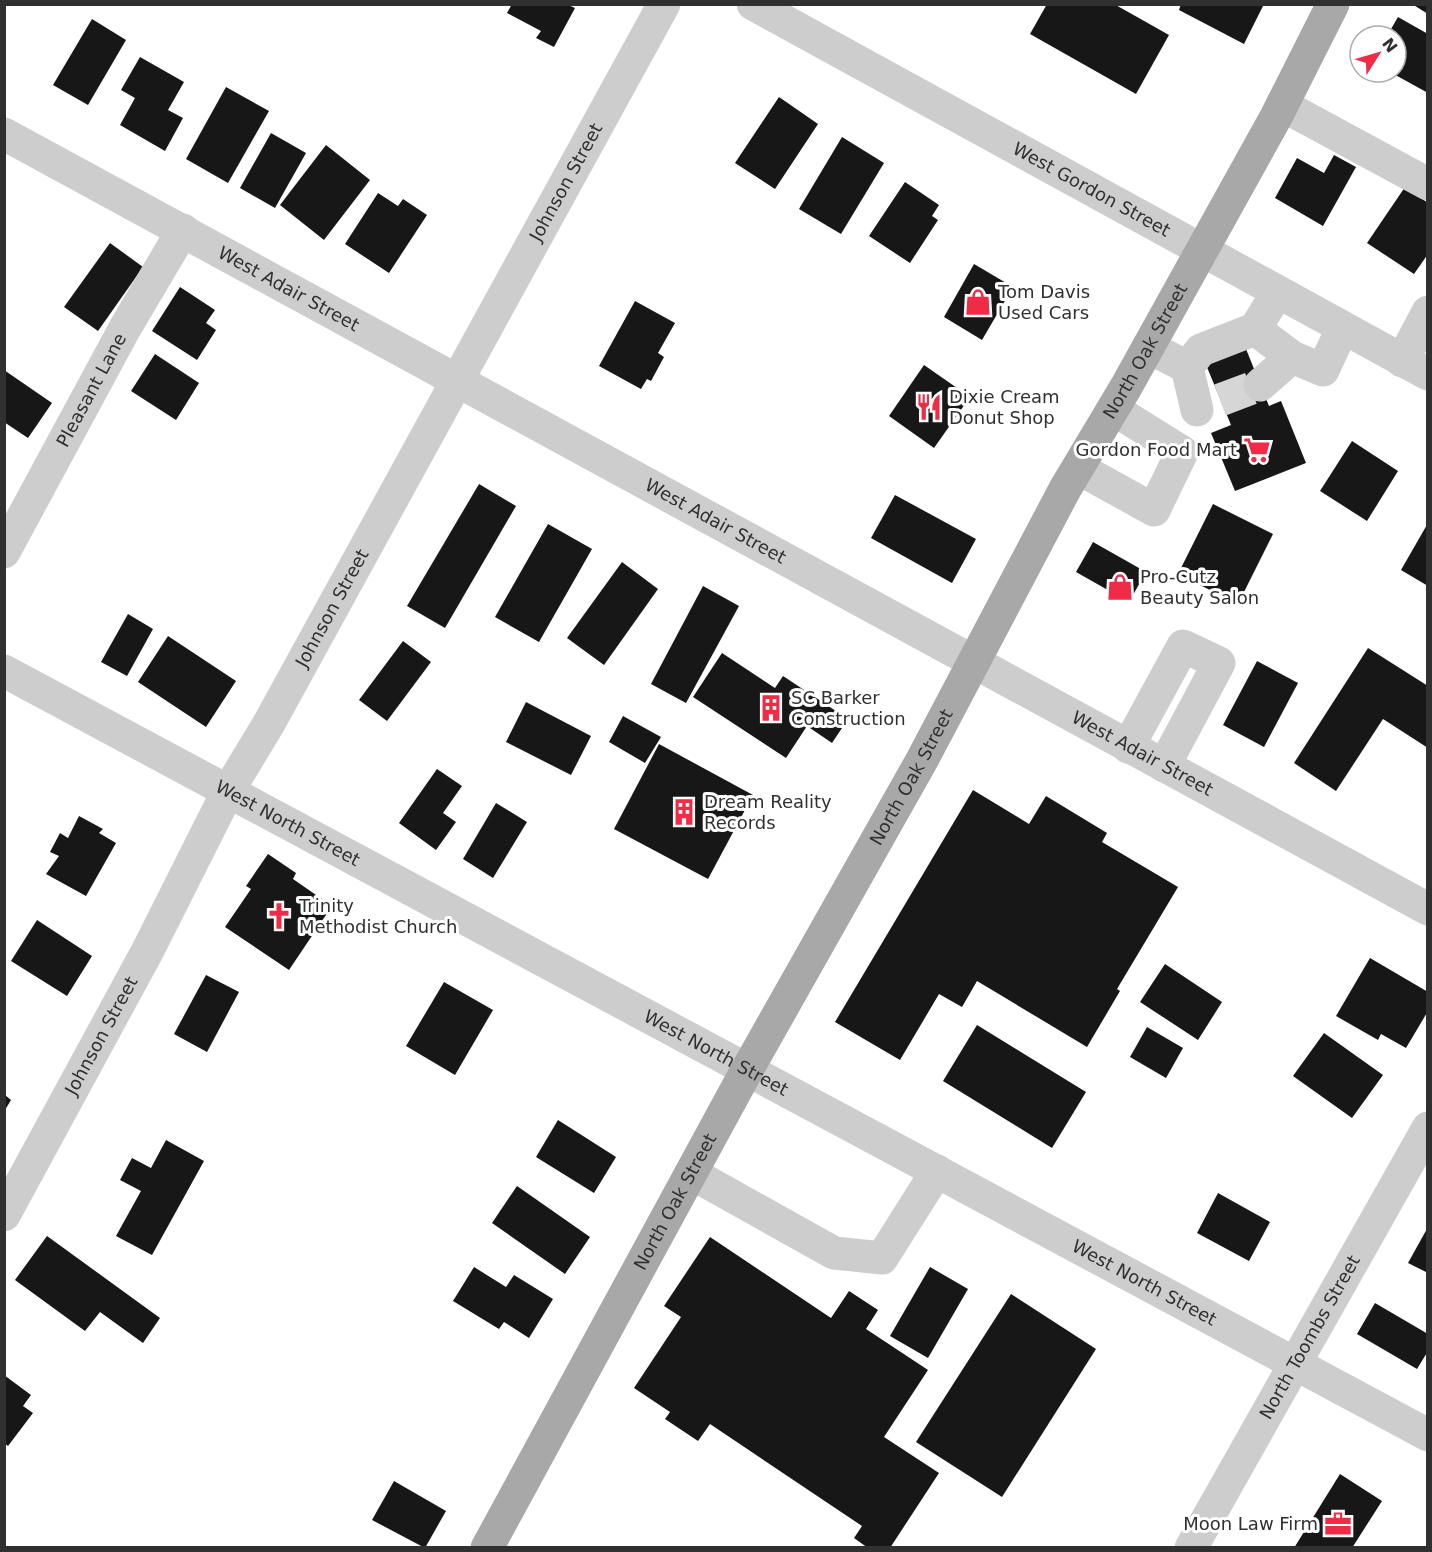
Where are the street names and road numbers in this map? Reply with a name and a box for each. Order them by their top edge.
street label: Johnson Street [524,119,607,246]
street label: West Gordon Street [1009,137,1174,241]
street label: West Adair Street [215,242,363,335]
street label: North Oak Street [1098,280,1191,423]
street label: Pleasant Lane [52,329,130,450]
street label: West Adair Street [642,474,790,568]
street label: Johnson Street [290,545,373,672]
street label: North Oak Street [865,705,957,849]
street label: West Adair Street [1068,706,1217,800]
street label: West North Street [212,776,364,870]
street label: Johnson Street [60,973,142,1099]
street label: West North Street [640,1005,792,1100]
street label: North Oak Street [629,1130,720,1274]
street label: West North Street [1069,1235,1220,1330]
street label: North Toombs Street [1255,1251,1364,1423]

